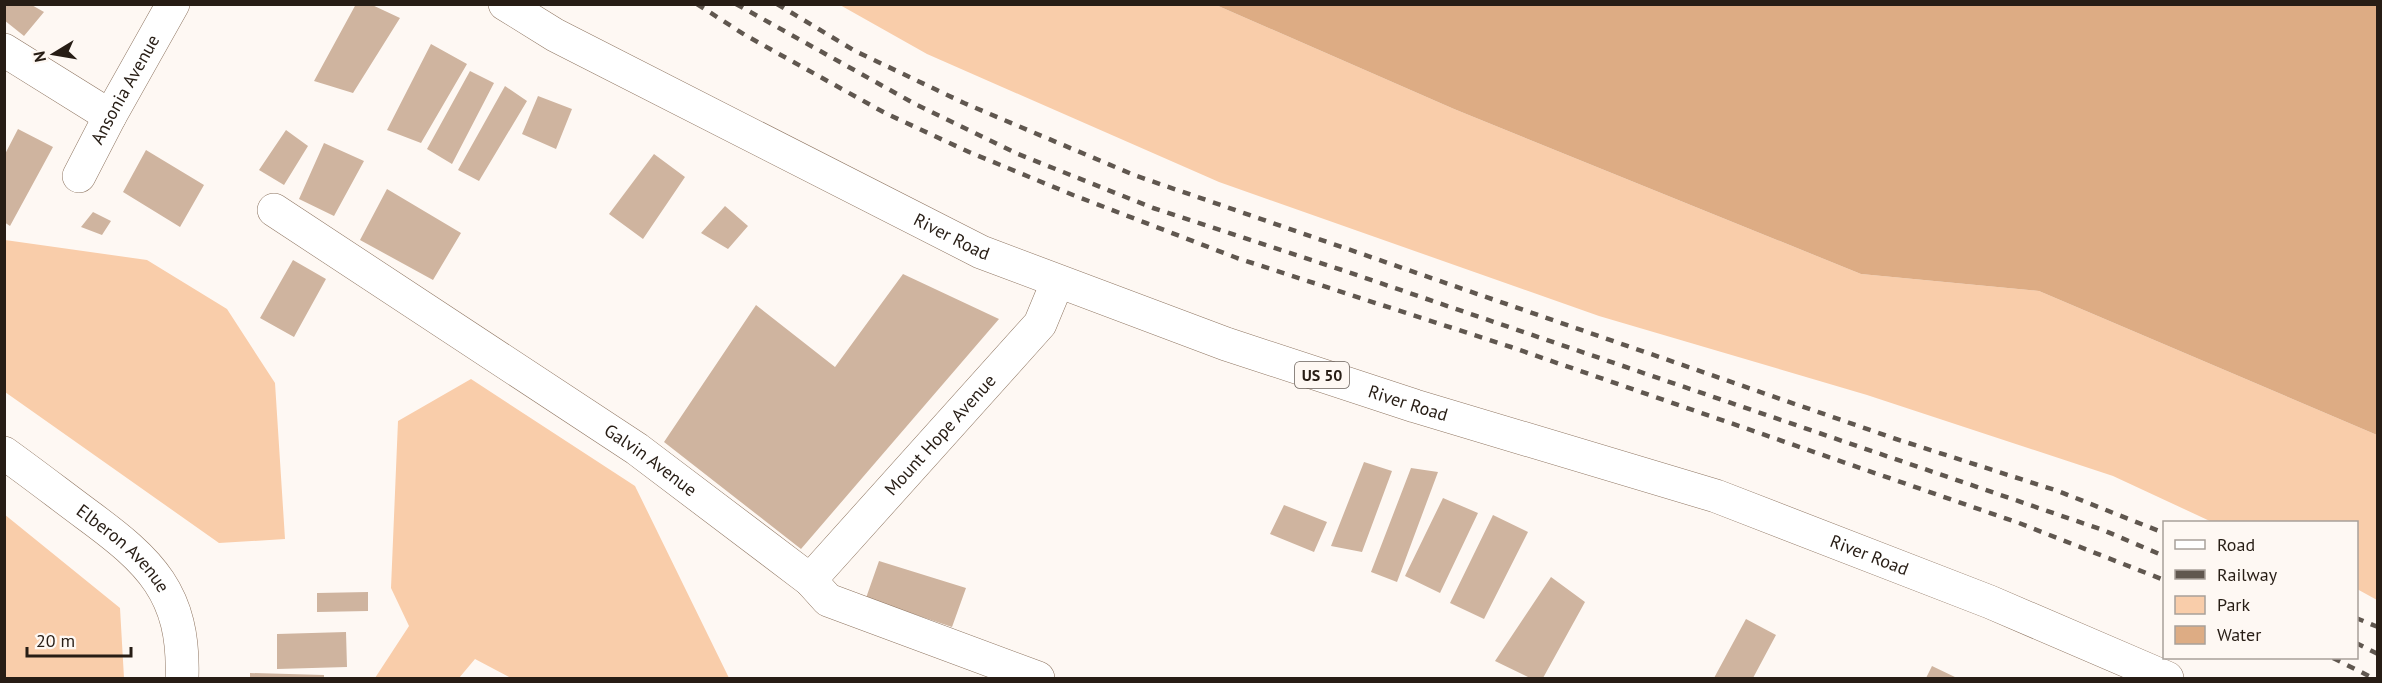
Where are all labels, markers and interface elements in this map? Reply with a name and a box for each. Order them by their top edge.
north arrow [24,24,84,84]
street label: Ansonia Avenue [85,31,164,148]
text: N [28,50,50,64]
street label: River Road [910,208,993,265]
road number: US 50 [1295,362,1349,388]
street label: Mount Hope Avenue [879,369,1000,500]
street label: River Road [1365,379,1451,426]
street label: Galvin Avenue [600,419,702,501]
street label: Elberon Avenue [72,499,175,596]
legend [2163,521,2358,659]
street label: River Road [1827,529,1912,580]
text: Road [2217,533,2255,556]
text: Railway [2217,563,2278,586]
text: Park [2217,593,2250,616]
scale bar [27,620,130,658]
text: Water [2217,623,2261,646]
text: 20 m [36,629,75,652]

